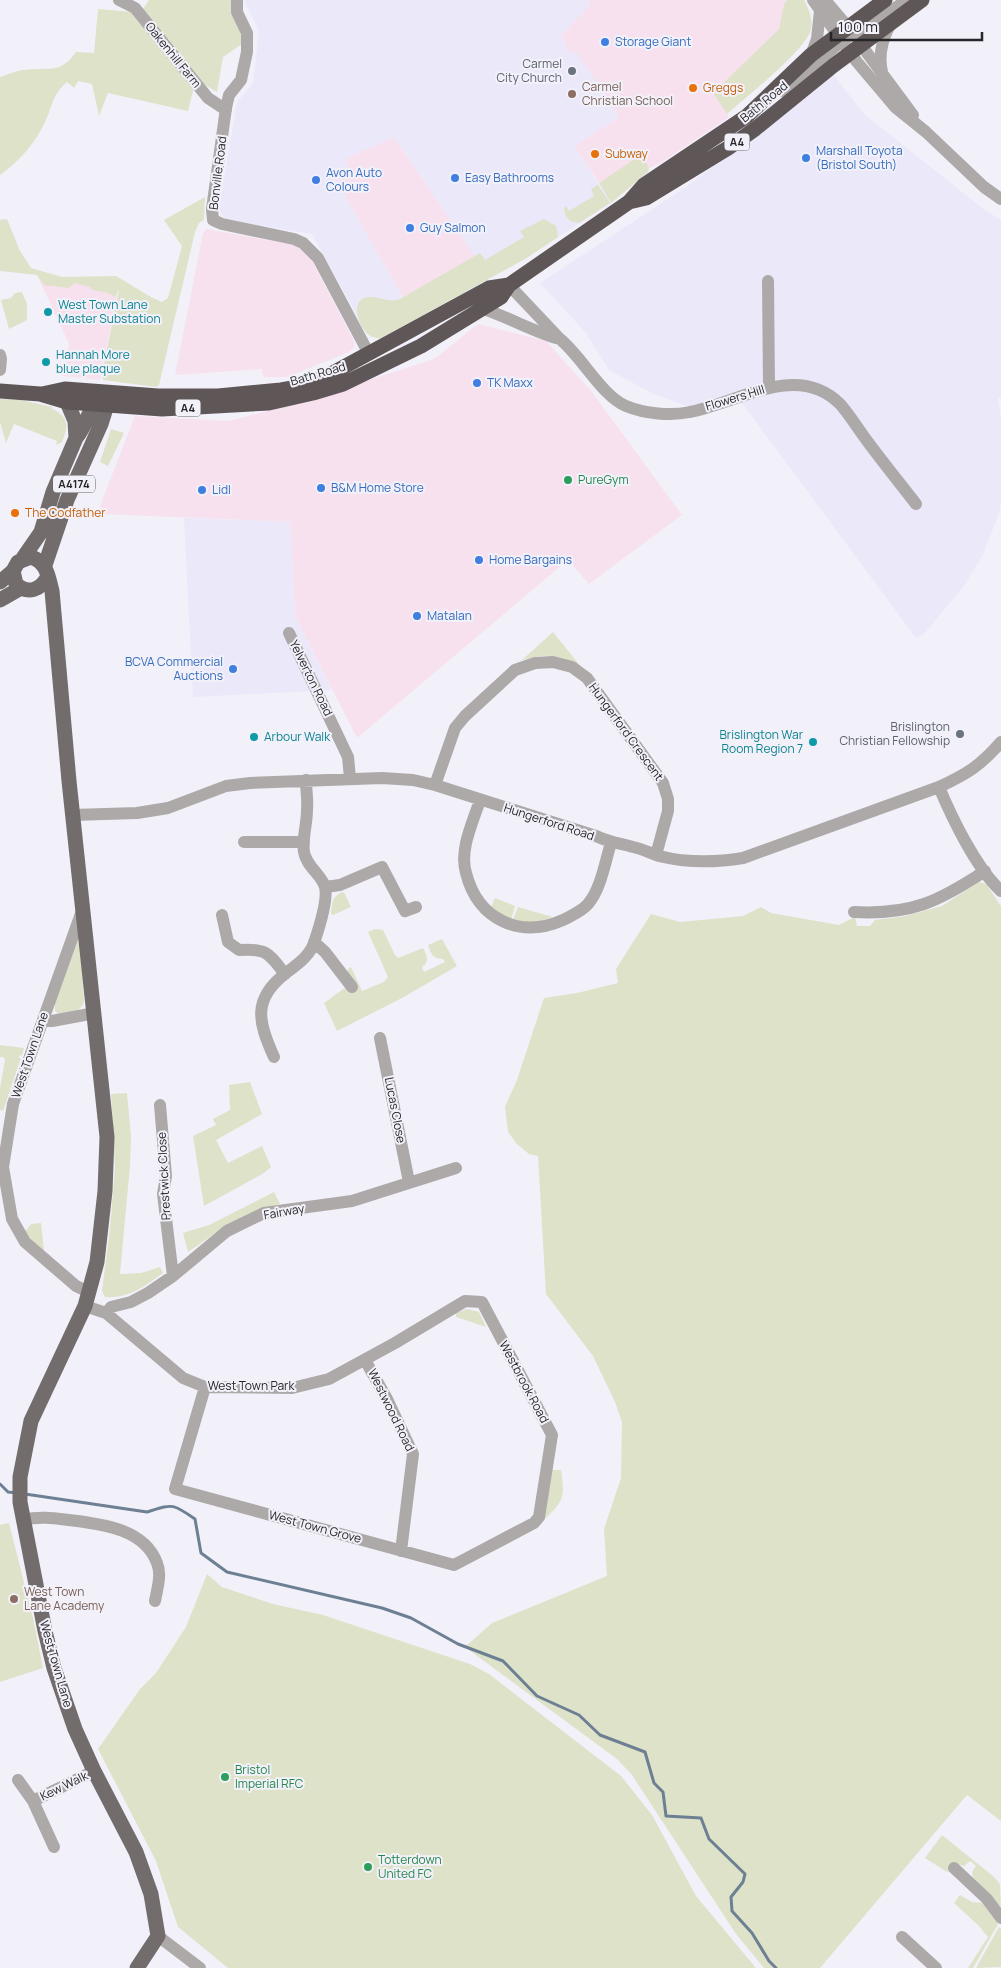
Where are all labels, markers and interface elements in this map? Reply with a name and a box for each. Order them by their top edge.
scale bar [831,10,982,42]
text: 100 m [838,16,878,37]
street label: Oakenhill Farm [142,18,205,91]
place label: Storage Giant [615,33,691,50]
marker: Storage Giant [599,36,611,48]
place label: Carmel City Church [496,55,562,86]
marker: Carmel City Church [566,65,578,77]
street label: Bath Road [736,77,791,126]
place label: Carmel Christian School [582,78,673,109]
place label: Greggs [703,79,743,96]
marker: Greggs [687,82,699,94]
marker: Carmel Christian School [566,88,578,100]
road number: A4 [724,134,750,150]
street label: Bonville Road [205,135,230,211]
place label: Marshall Toyota (Bristol South) [816,142,903,173]
place label: Subway [605,145,649,162]
marker: Subway [589,148,601,160]
marker: Marshall Toyota (Bristol South) [800,152,812,164]
place label: Avon Auto Colours [326,164,382,195]
place label: Easy Bathrooms [465,169,554,186]
marker: Easy Bathrooms [449,172,461,184]
marker: Avon Auto Colours [310,174,322,186]
place label: Guy Salmon [420,219,486,236]
marker: Guy Salmon [404,222,416,234]
place label: West Town Lane Master Substation [58,296,161,327]
marker: West Town Lane Master Substation [42,306,54,318]
place label: Hannah More blue plaque [56,346,130,377]
marker: Hannah More blue plaque [40,356,52,368]
street label: Bath Road [288,358,348,390]
place label: TK Maxx [487,374,534,391]
marker: TK Maxx [471,377,483,389]
street label: Flowers Hill [703,380,767,415]
road number: A4 [176,399,200,416]
place label: PureGym [578,471,629,488]
marker: PureGym [562,474,574,486]
road number: A4174 [53,476,95,492]
place label: B&M Home Store [331,479,424,496]
place label: Lidl [212,481,231,498]
marker: B&M Home Store [315,482,327,494]
marker: Lidl [196,484,208,496]
place label: The Codfather [25,504,106,521]
marker: The Codfather [9,507,21,519]
place label: Home Bargains [489,551,572,568]
marker: Home Bargains [473,554,485,566]
place label: Matalan [427,607,472,624]
marker: Matalan [411,610,423,622]
street label: Yelverton Road [286,637,337,719]
place label: BCVA Commercial Auctions [125,653,223,684]
marker: BCVA Commercial Auctions [227,663,239,675]
street label: Hungerford Crescent [585,679,668,784]
place label: Brislington Christian Fellowship [839,718,950,749]
place label: Brislington War Room Region 7 [720,726,804,757]
place label: Arbour Walk [264,728,331,745]
marker: Brislington Christian Fellowship [954,728,966,740]
marker: Arbour Walk [248,731,260,743]
marker: Brislington War Room Region 7 [807,736,819,748]
street label: Hungerford Road [502,799,597,844]
street label: West Town Lane [7,1010,52,1100]
street label: Lucas Close [381,1075,410,1144]
street label: Prestwick Close [153,1131,174,1221]
street label: Fairway [262,1199,306,1223]
street label: Westbrook Road [496,1338,553,1426]
street label: Westwood Road [364,1366,419,1454]
street label: West Town Park [208,1377,295,1394]
street label: West Town Grove [267,1506,363,1547]
place label: West Town Lane Academy [24,1583,105,1614]
marker: West Town Lane Academy [8,1593,20,1605]
street label: West Town Lane [36,1618,77,1709]
place label: Bristol Imperial RFC [235,1761,304,1792]
street label: Kew Walk [37,1766,91,1804]
marker: Bristol Imperial RFC [219,1771,231,1783]
place label: Totterdown United FC [378,1851,442,1882]
marker: Totterdown United FC [362,1861,374,1873]

